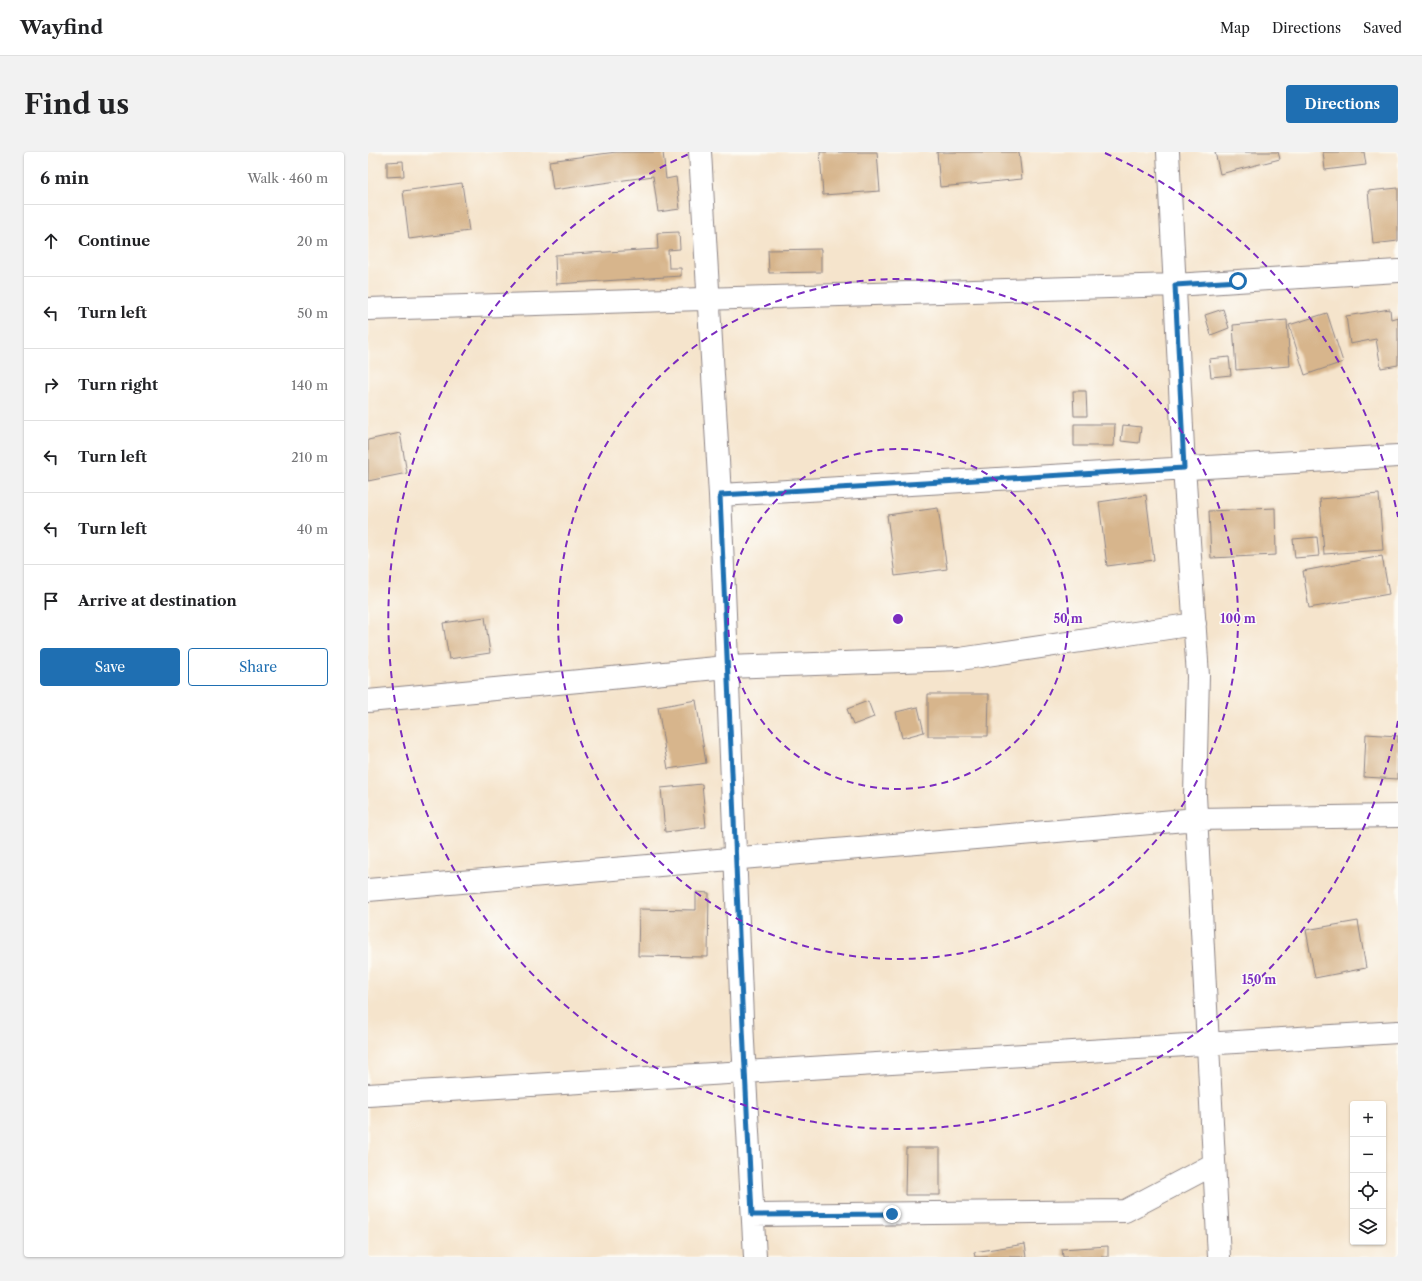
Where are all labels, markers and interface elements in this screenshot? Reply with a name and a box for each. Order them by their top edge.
text: Wayfind [20,16,103,39]
text: Map [1220,19,1250,37]
text: Directions [1272,19,1341,37]
text: Saved [1363,19,1402,37]
button: Directions [1286,85,1398,123]
text: Find us [24,87,129,121]
text: 6 min [40,168,89,188]
text: Walk · 460 m [247,170,328,186]
icon: ahead [40,230,62,252]
text: Continue [78,231,150,250]
text: 20 m [297,233,328,249]
route start [1229,272,1247,290]
icon: left [40,302,62,324]
text: Turn left [78,303,147,322]
text: 50 m [297,305,328,321]
icon: right [40,374,62,396]
text: Turn right [78,375,158,394]
text: 140 m [291,377,328,393]
icon: left [40,446,62,468]
text: Turn left [78,447,147,466]
text: 210 m [291,449,328,465]
icon: left [40,518,62,540]
text: Turn left [78,519,147,538]
text: 40 m [297,521,328,537]
icon: arrive [40,590,62,612]
text: Arrive at destination [78,591,237,610]
text: 50 m [1053,611,1083,626]
text: 100 m [1220,611,1256,626]
centre of rings [891,612,905,626]
button: Save [40,648,180,686]
button: Share [188,648,328,686]
text: 150 m [1242,972,1276,987]
map controls [1350,1101,1386,1245]
button: + [1350,1101,1386,1137]
button: − [1350,1137,1386,1173]
button: locate [1350,1173,1386,1209]
route end [883,1205,901,1223]
button: layers [1350,1209,1386,1245]

